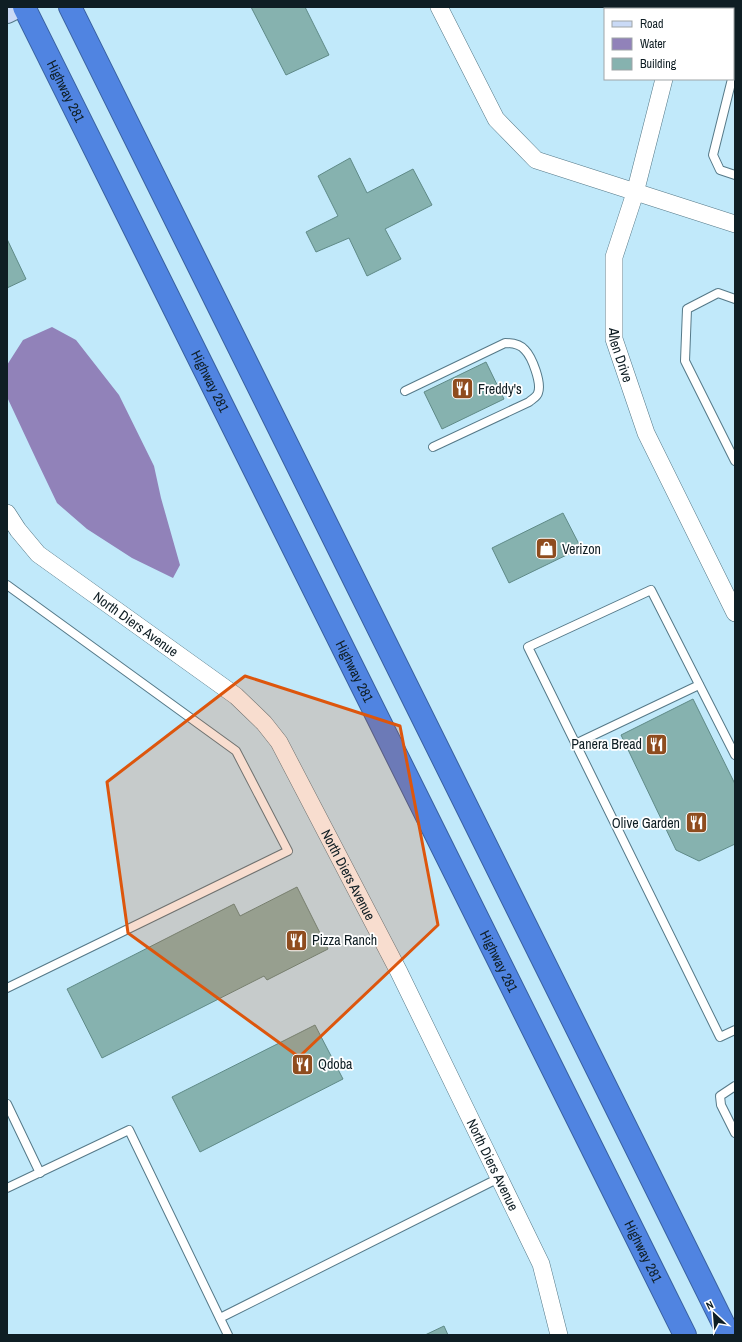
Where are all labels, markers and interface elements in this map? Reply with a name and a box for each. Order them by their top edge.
legend [604,8,734,80]
text: Road [640,16,664,32]
text: Water [640,36,667,52]
text: Building [640,56,677,72]
street label: Highway 281 [43,57,89,126]
street label: Allen Drive [605,327,637,385]
street label: Highway 281 [187,347,234,416]
restaurant icon: Freddy's [449,376,475,402]
place label: Freddy's [478,380,522,398]
shop icon: Verizon [533,536,559,562]
place label: Verizon [562,540,601,558]
street label: North Diers Avenue [90,588,182,661]
street label: Highway 281 [332,637,378,706]
restaurant icon: Panera Bread [644,731,670,757]
place label: Panera Bread [571,735,642,753]
restaurant icon: Olive Garden [683,810,709,836]
place label: Olive Garden [612,814,680,832]
street label: North Diers Avenue [317,826,379,923]
restaurant icon: Pizza Ranch [283,927,309,953]
street label: Highway 281 [476,927,522,996]
place label: Pizza Ranch [312,931,377,949]
restaurant icon: Qdoba [289,1051,315,1077]
place label: Qdoba [318,1055,353,1073]
street label: North Diers Avenue [463,1116,523,1214]
street label: Highway 281 [620,1217,667,1286]
north arrow [694,1294,734,1334]
text: N [704,1297,716,1313]

